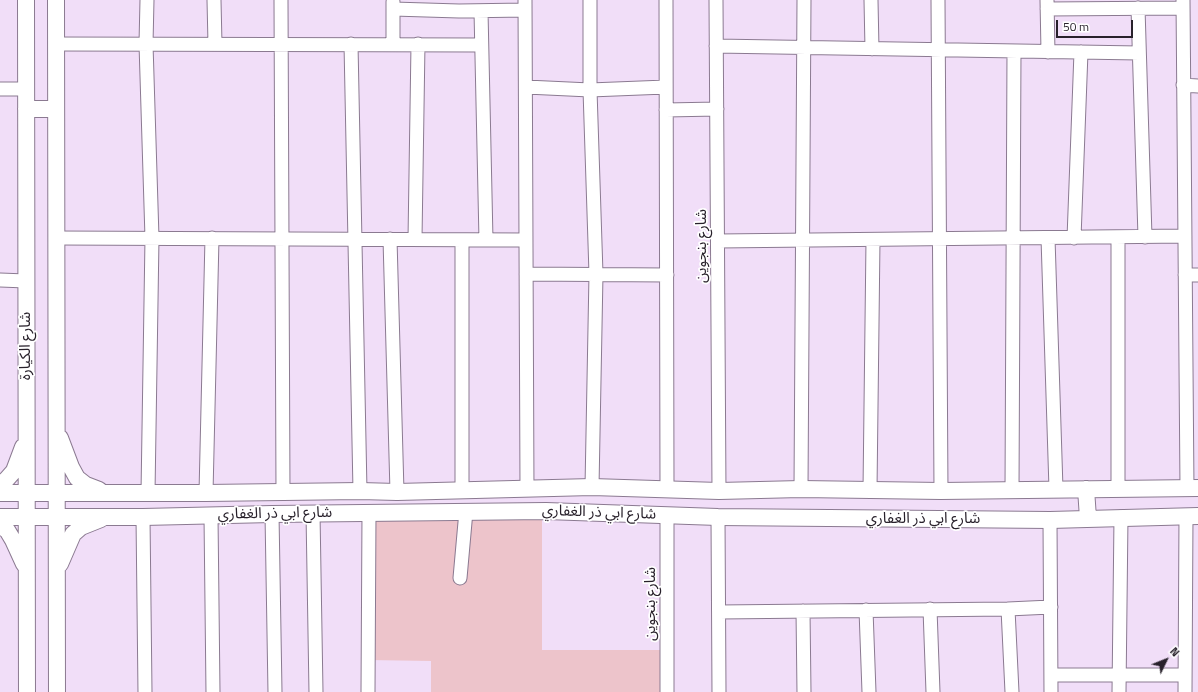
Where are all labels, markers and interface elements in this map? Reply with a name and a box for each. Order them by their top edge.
scale bar [1058,12,1135,38]
text: 50 m [1063,17,1089,36]
street label: شارع بنجوين [693,209,711,283]
street label: شارع الكيارة [17,312,35,380]
street label: شارع ابي ذر الغفاري [542,502,656,524]
street label: شارع ابي ذر الغفاري [218,504,332,524]
street label: شارع ابي ذر الغفاري [866,510,980,528]
street label: شارع بنجوين [642,567,660,641]
north arrow [1146,640,1186,680]
text: N [1166,644,1183,660]

